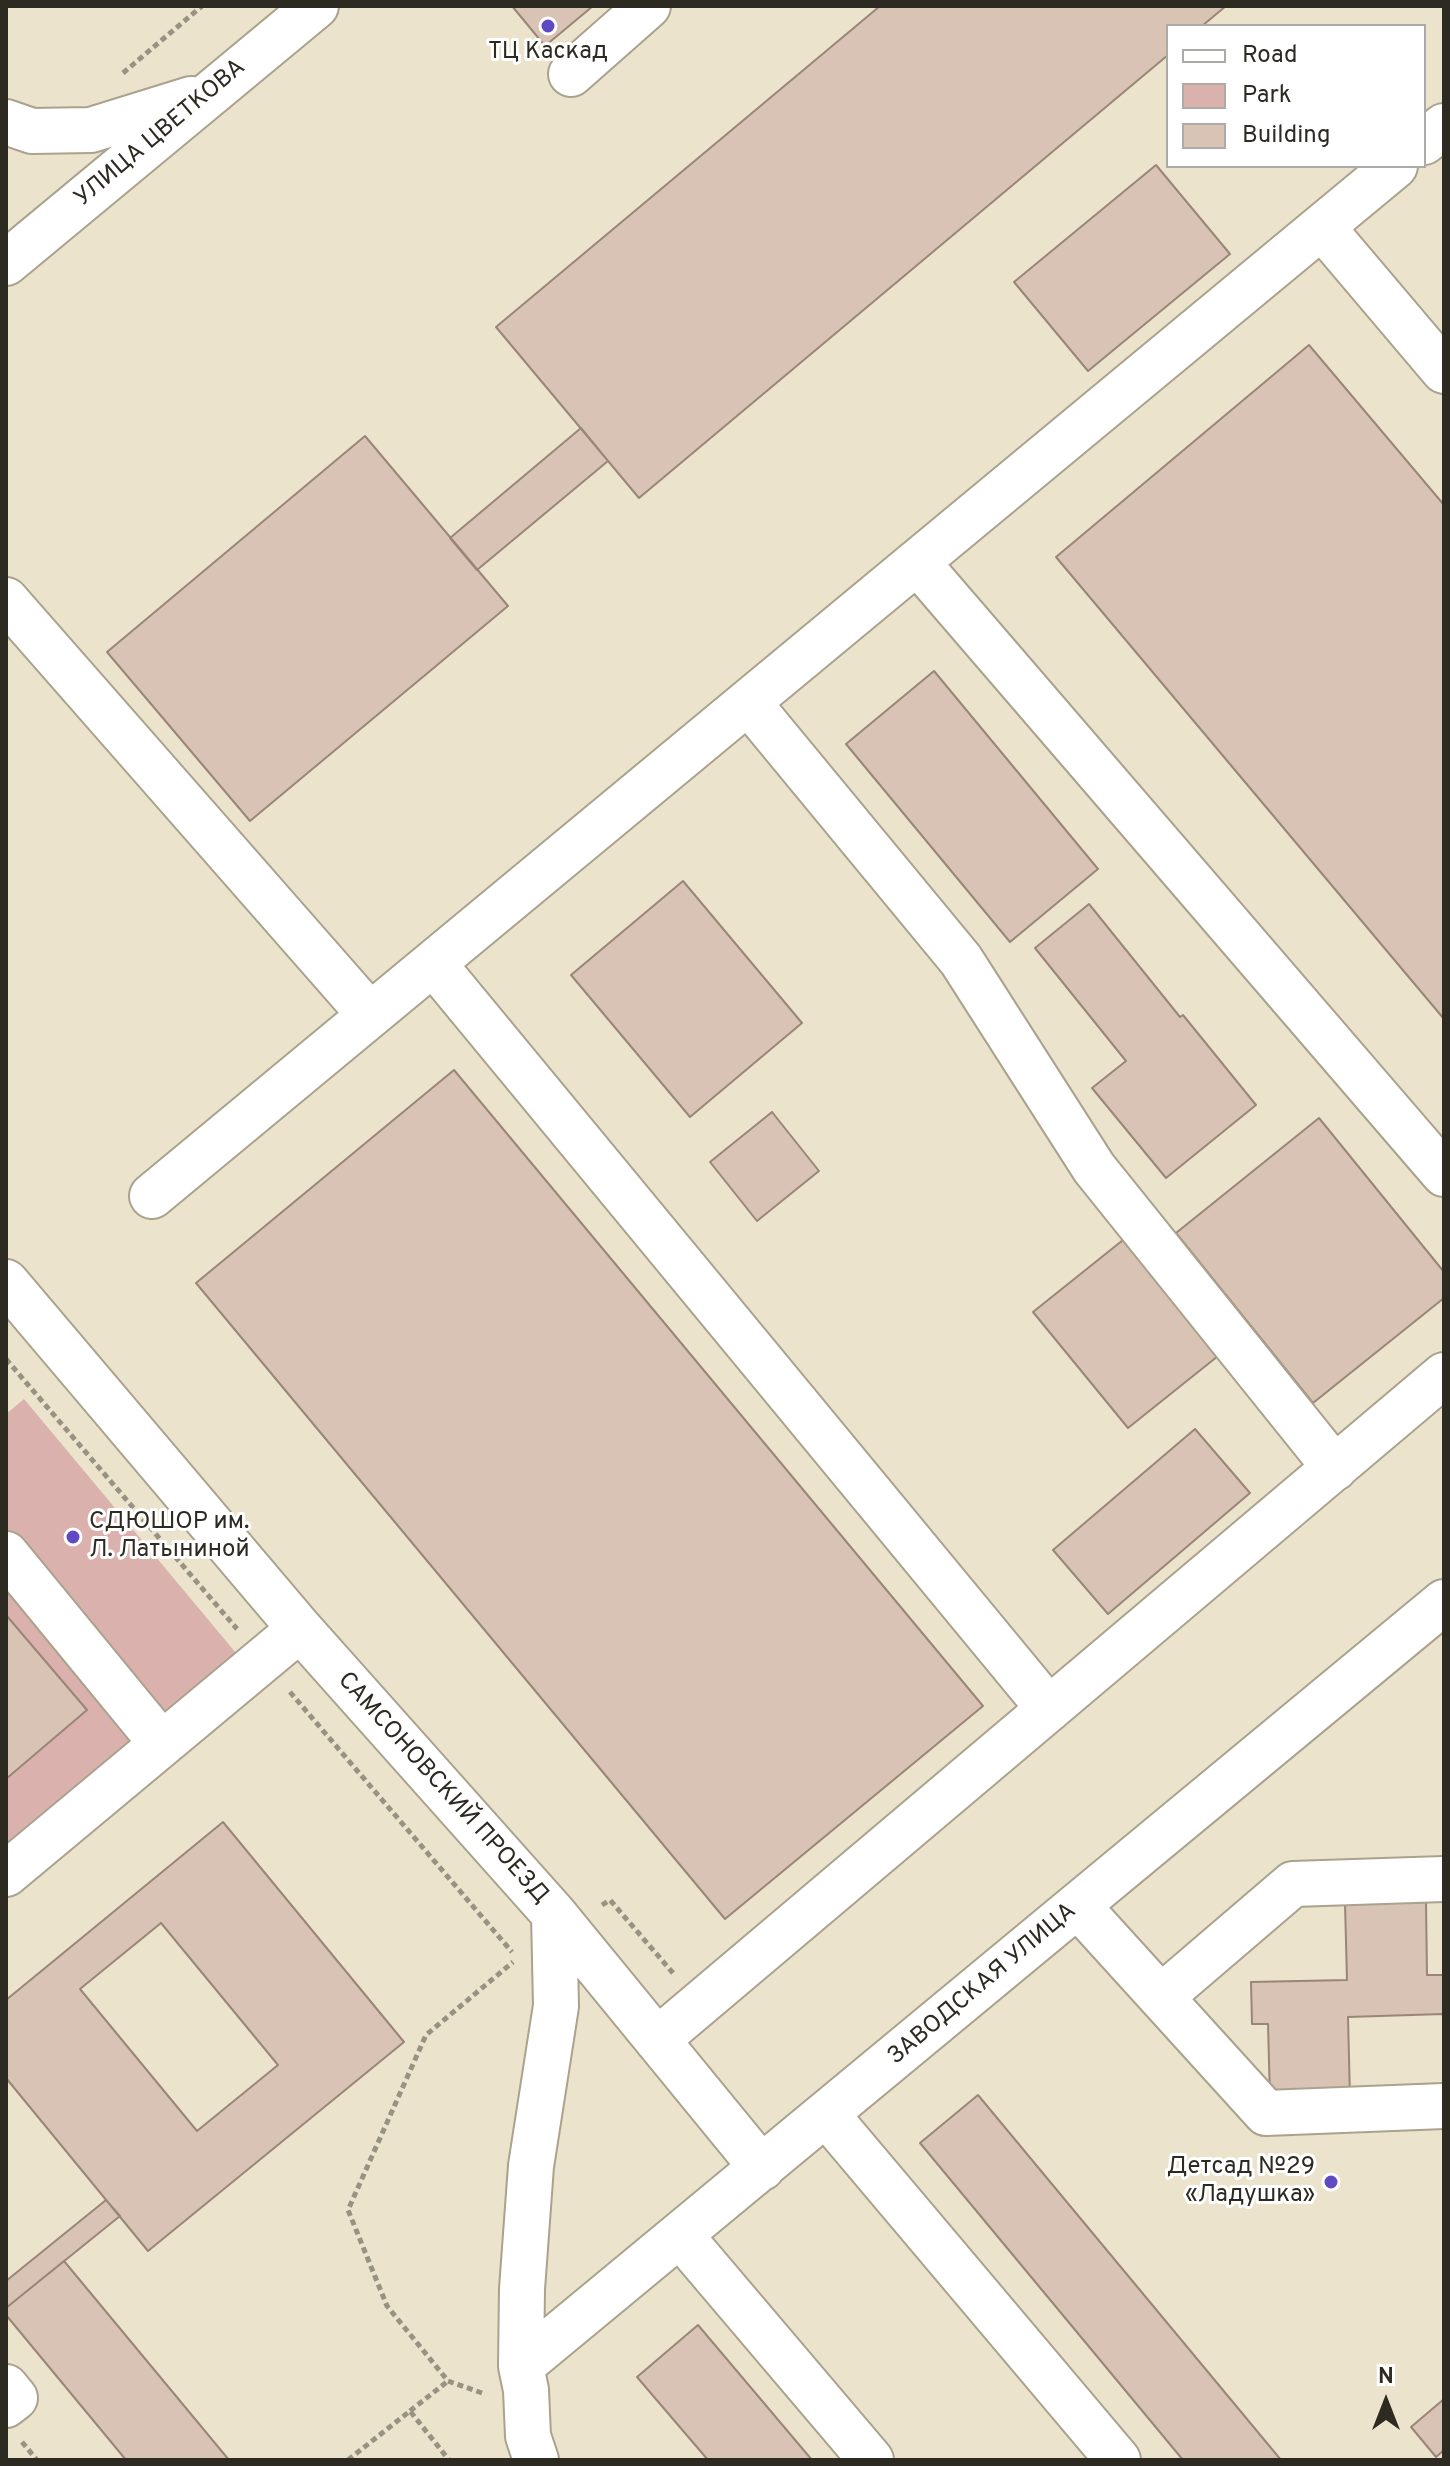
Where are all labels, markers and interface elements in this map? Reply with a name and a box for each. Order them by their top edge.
marker: ТЦ Каскад [539,17,557,35]
legend [1166,24,1426,168]
place label: ТЦ Каскад [488,39,608,67]
text: Road [1242,41,1298,71]
street label: УЛИЦА ЦВЕТКОВА [70,54,252,214]
text: Park [1242,81,1292,111]
text: Building [1242,121,1331,151]
place label: СДЮШОР им. Л. Латыниной [89,1509,250,1565]
marker: СДЮШОР им. Л. Латыниной [64,1528,82,1546]
street label: САМСОНОВСКИЙ ПРОЕЗД [330,1667,554,1911]
street label: ЗАВОДСКАЯ УЛИЦА [883,1898,1083,2072]
place label: Детсад №29 «Ладушка» [1167,2154,1315,2210]
marker: Детсад №29 «Ладушка» [1322,2173,1340,2191]
north arrow [1346,2362,1426,2442]
text: N [1378,2364,1394,2391]

